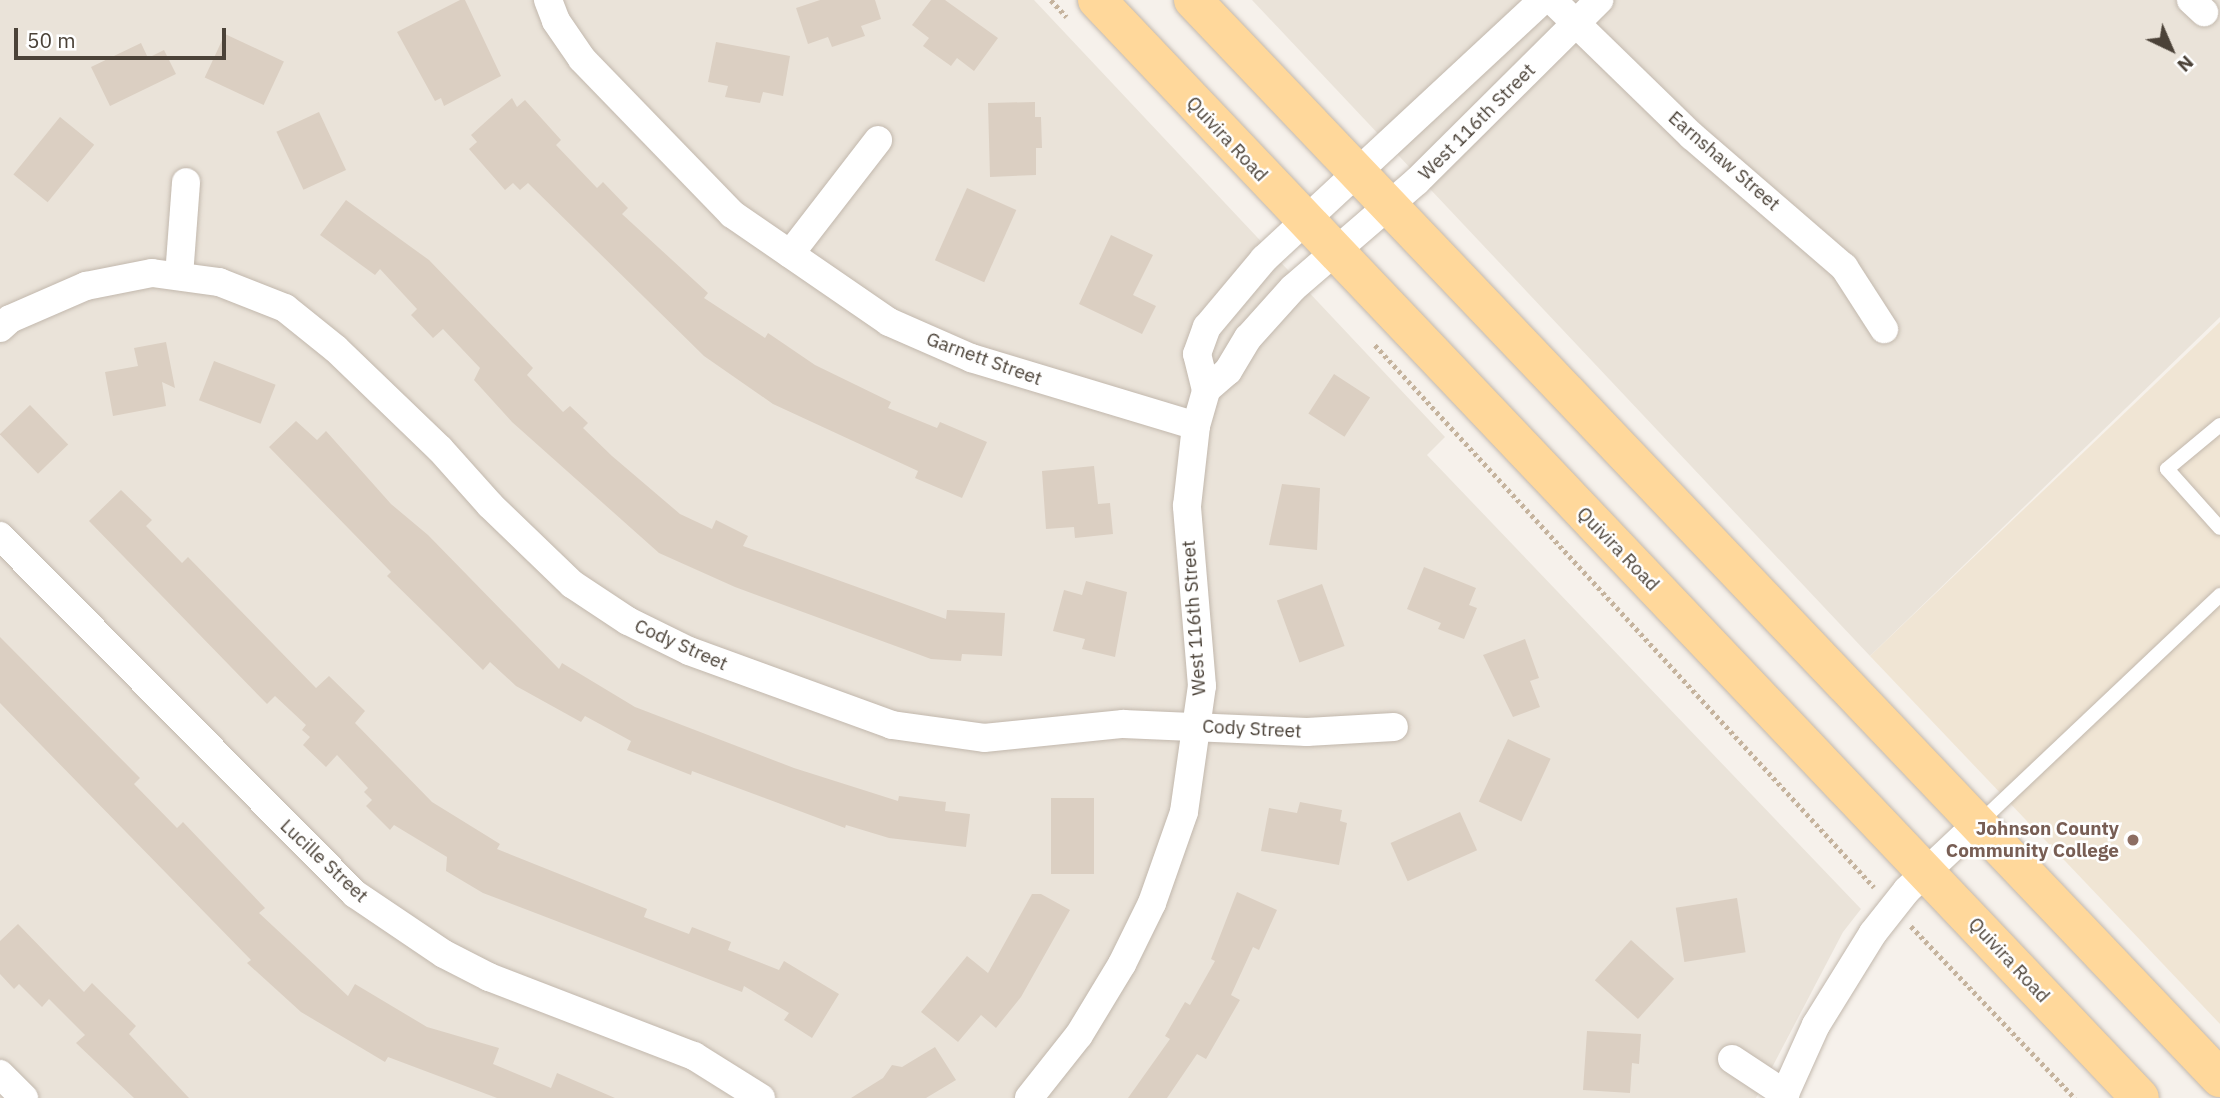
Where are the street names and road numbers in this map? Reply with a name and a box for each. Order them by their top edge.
street label: West 116th Street [1414,59,1540,185]
street label: Quivira Road [1182,92,1272,186]
street label: Earnshaw Street [1664,106,1784,216]
street label: Garnett Street [923,328,1045,390]
street label: Quivira Road [1572,502,1664,596]
street label: West 116th Street [1177,540,1211,696]
street label: Cody Street [631,614,731,676]
street label: Cody Street [1202,715,1302,743]
street label: Lucille Street [275,815,373,907]
street label: Quivira Road [1964,913,2054,1007]

